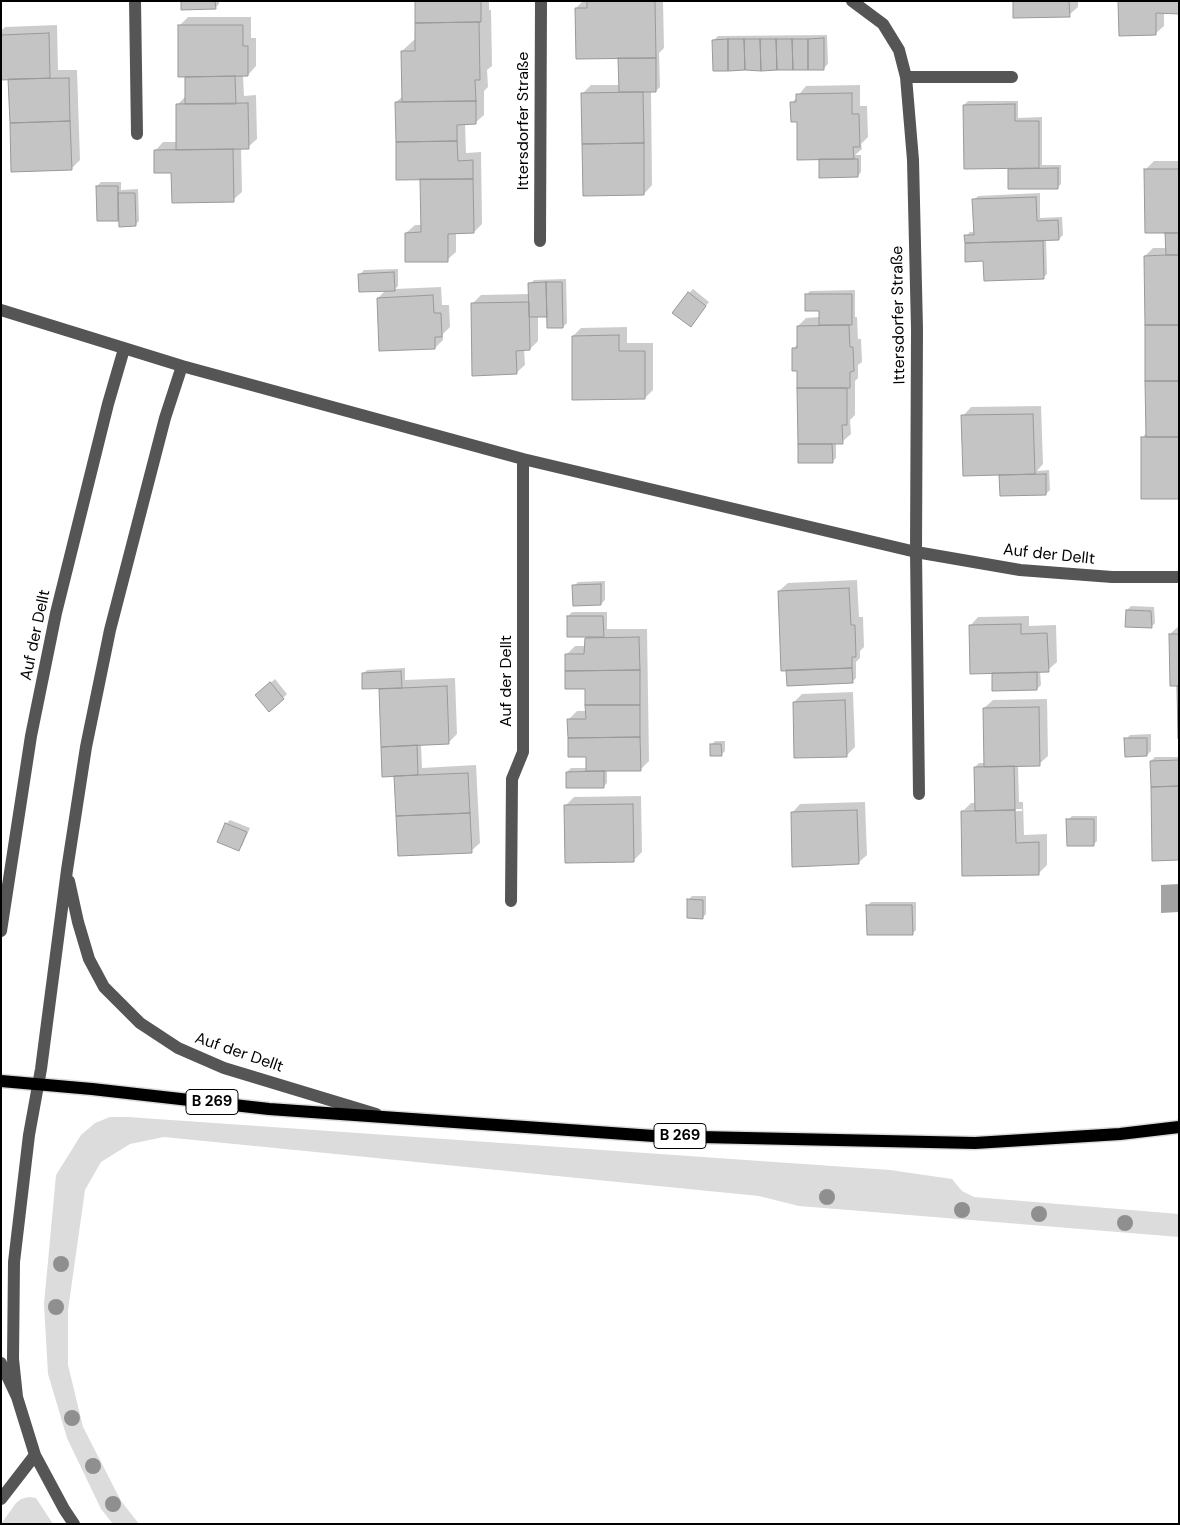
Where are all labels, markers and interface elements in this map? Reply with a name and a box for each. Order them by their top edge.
street label: Ittersdorfer Straße [514,52,534,190]
street label: Ittersdorfer Straße [888,246,910,384]
street label: Auf der Dellt [1002,541,1096,569]
street label: Auf der Dellt [17,588,55,682]
street label: Auf der Dellt [497,635,517,727]
street label: Auf der Dellt [192,1029,286,1077]
road number: B 269 [186,1090,238,1114]
road number: B 269 [654,1124,706,1148]

